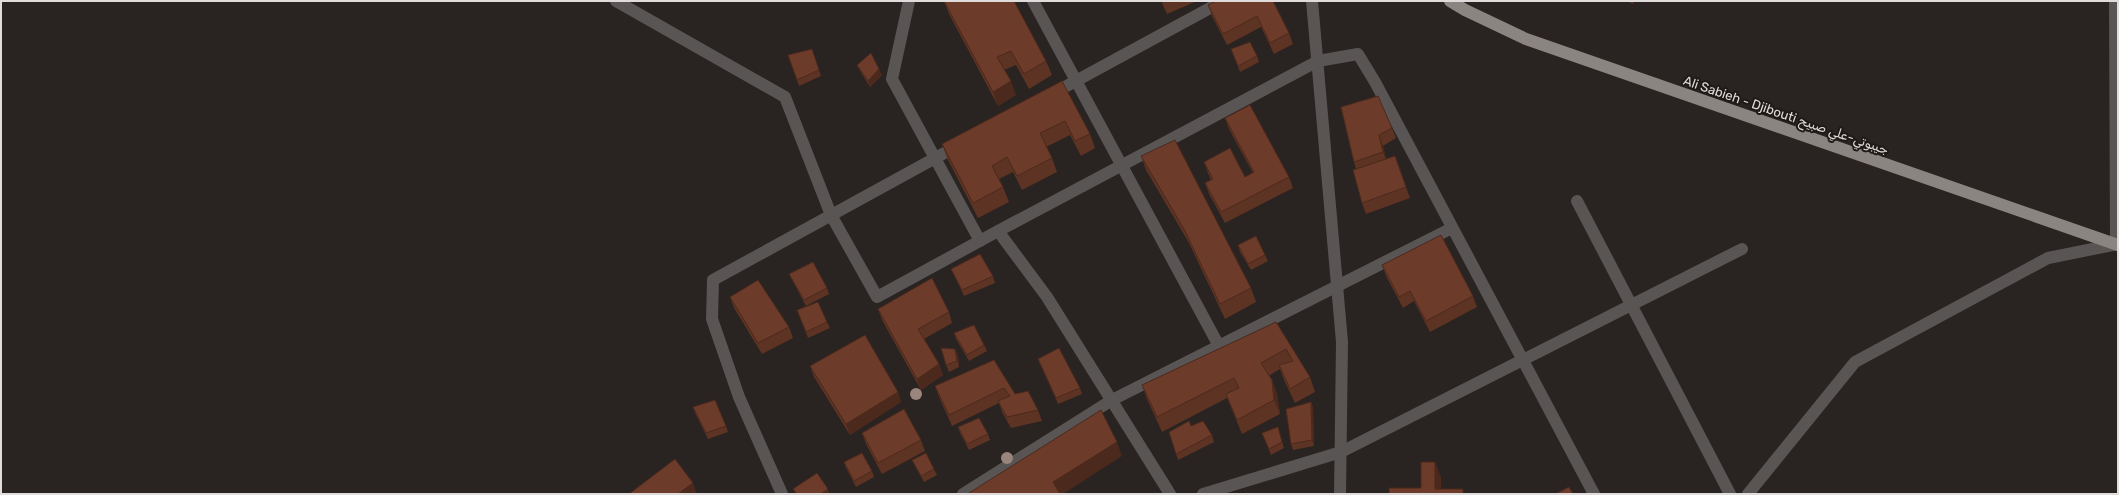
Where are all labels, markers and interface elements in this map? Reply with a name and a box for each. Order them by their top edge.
street label: Ali Sabieh - Djibouti جيبوتي-علي صبيح [1681,73,1891,159]

